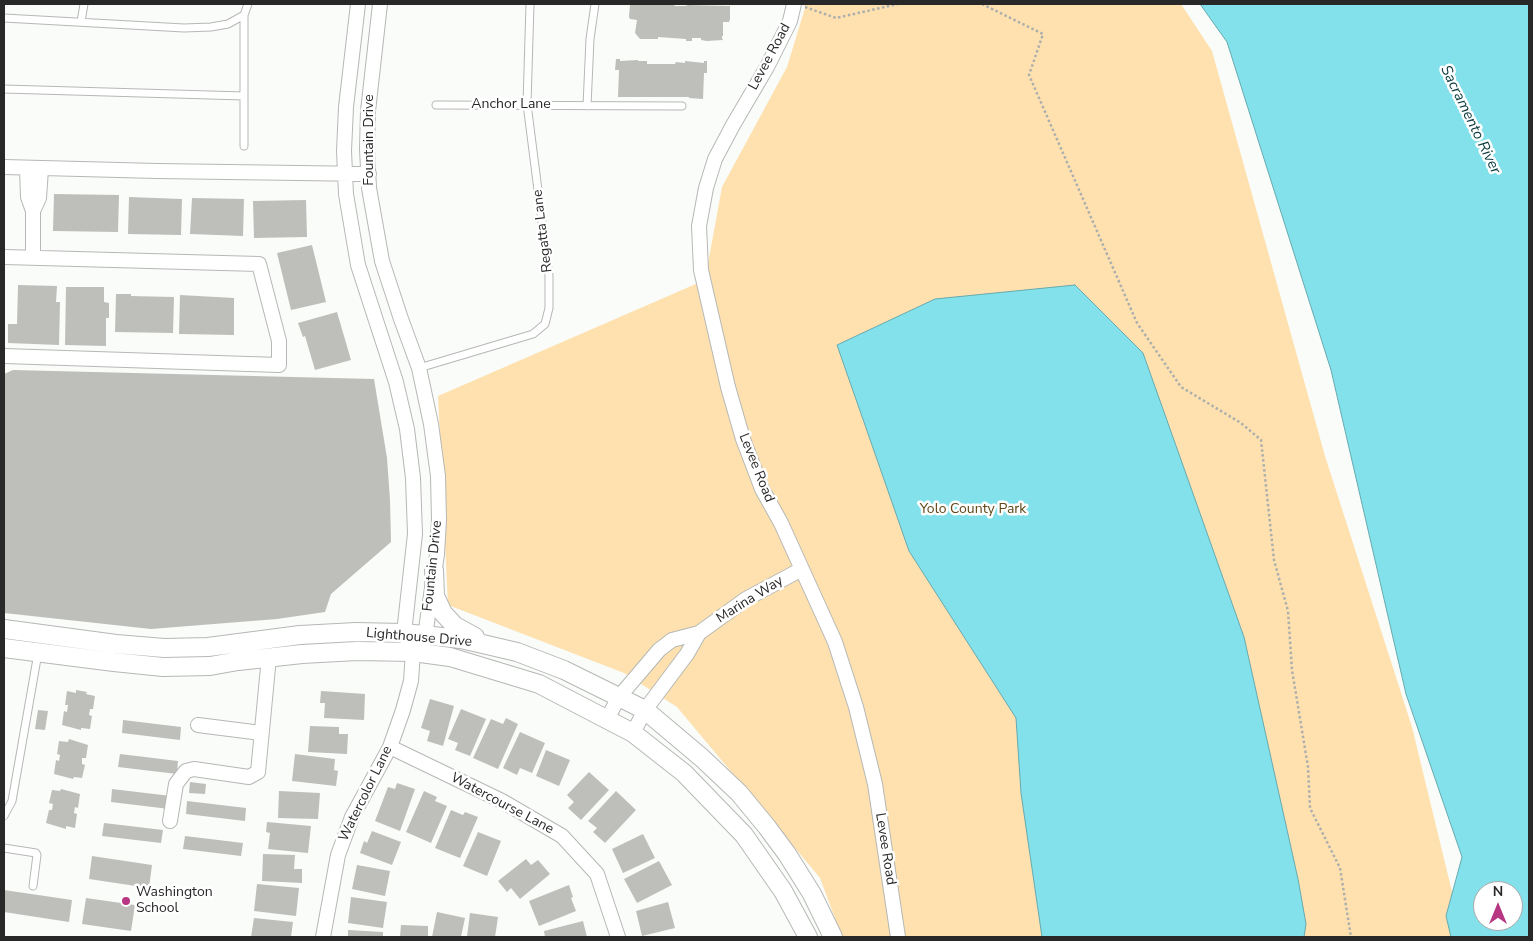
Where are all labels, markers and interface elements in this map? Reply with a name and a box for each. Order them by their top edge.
street label: Levee Road [745,21,795,93]
water label: Sacramento River [1436,63,1504,177]
street label: Fountain Drive [362,94,378,186]
street label: Anchor Lane [471,97,551,113]
street label: Regatta Lane [530,189,556,273]
street label: Levee Road [735,431,777,505]
park label: Yolo County Park [920,502,1026,518]
street label: Fountain Drive [420,520,446,612]
street label: Marina Way [713,573,787,627]
street label: Lighthouse Drive [365,625,473,651]
street label: Watercolor Lane [336,743,396,845]
street label: Watercourse Lane [448,770,556,838]
street label: Levee Road [871,812,899,886]
north arrow [1473,881,1523,931]
text: N [1493,882,1503,901]
place label: Washington School [136,885,213,918]
marker: Washington School [120,895,132,907]

